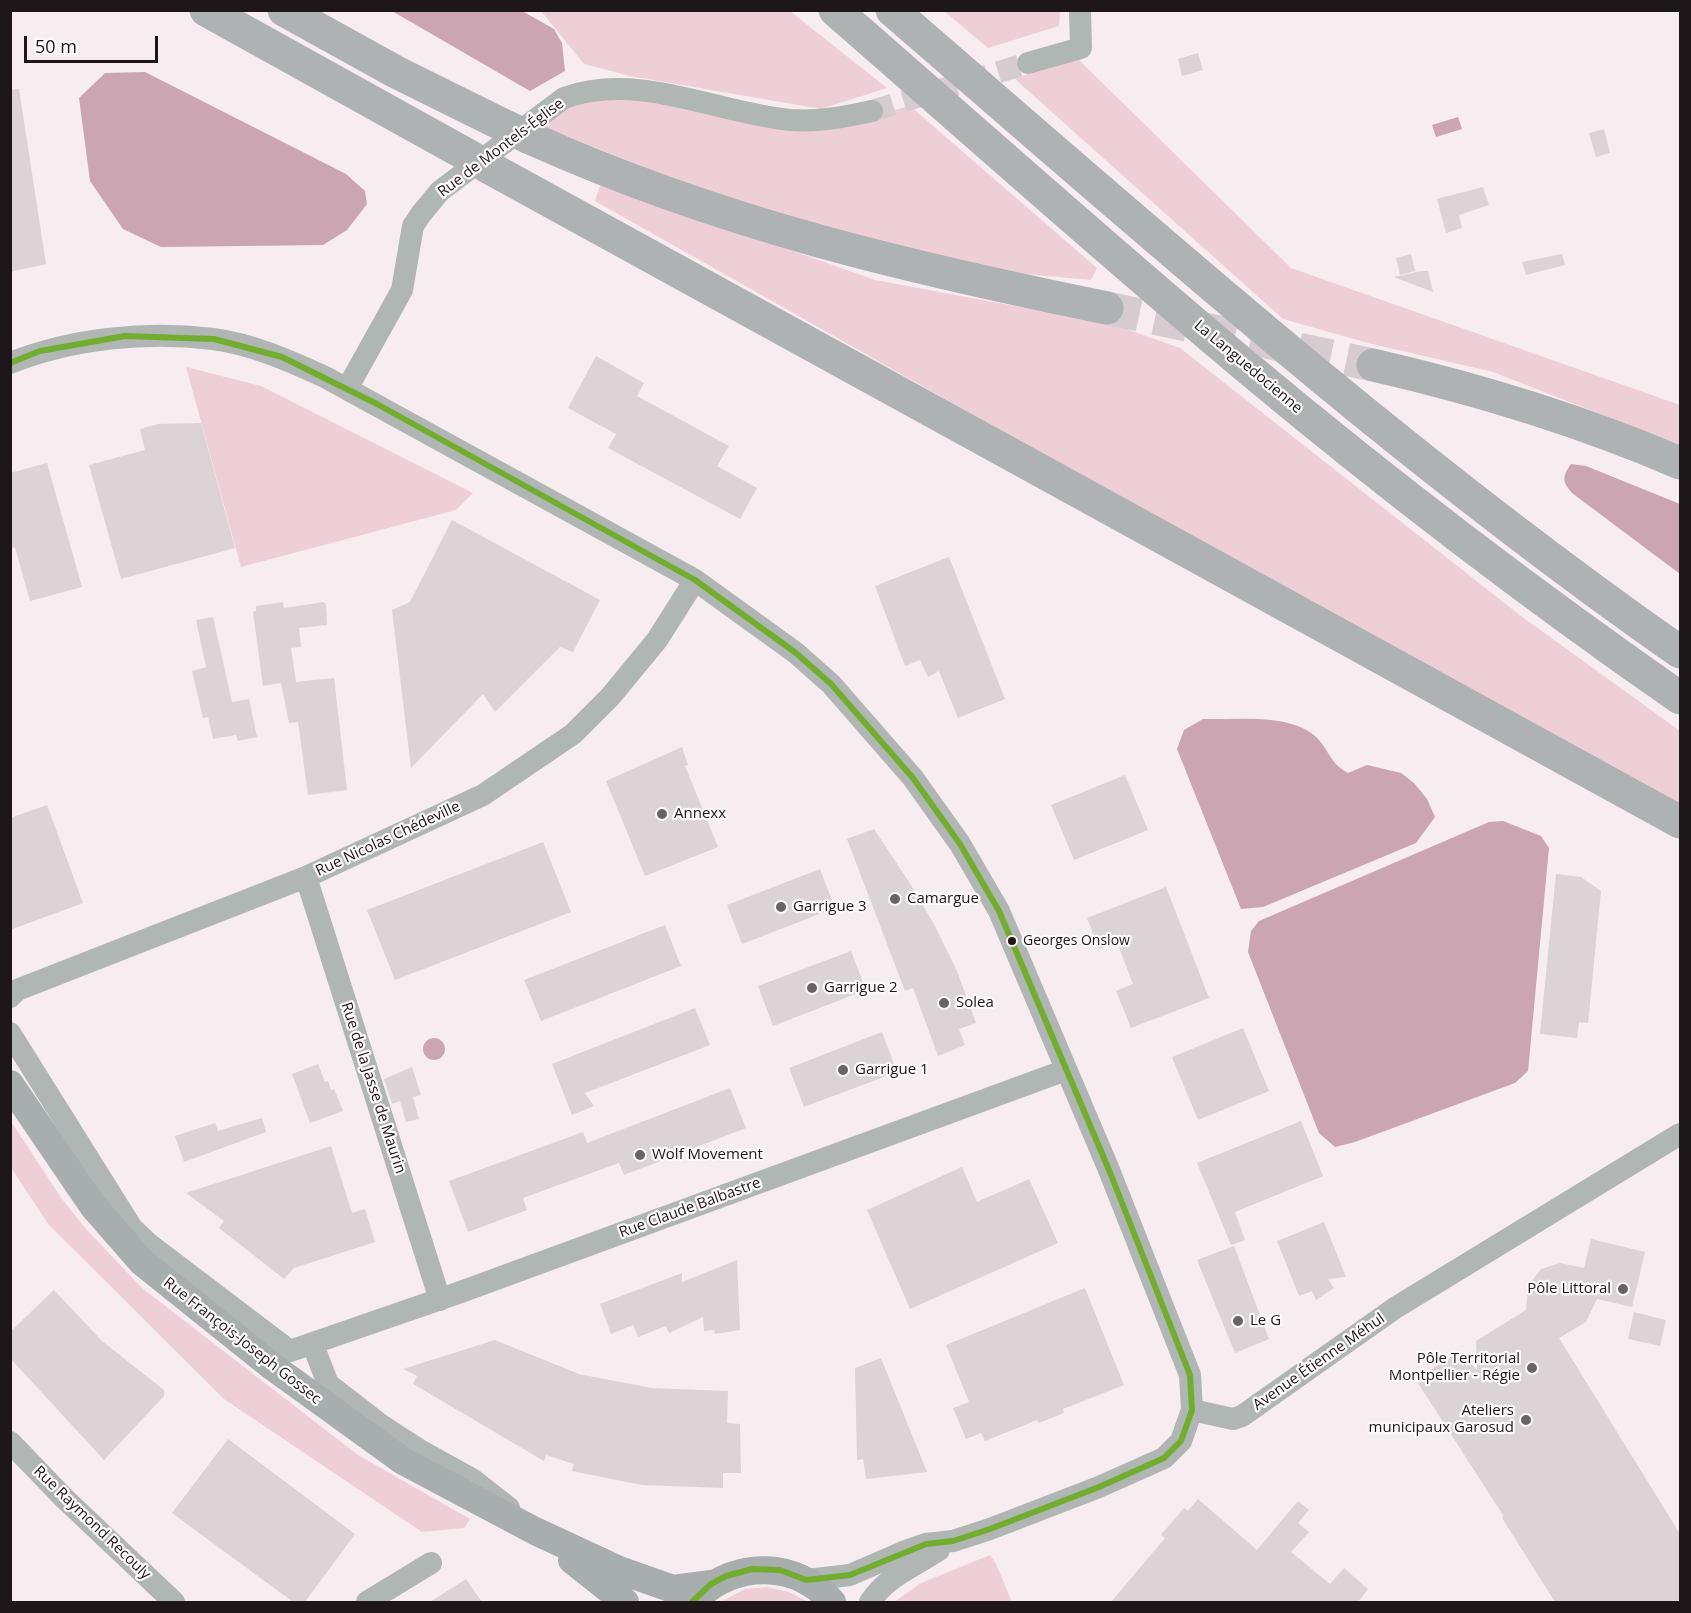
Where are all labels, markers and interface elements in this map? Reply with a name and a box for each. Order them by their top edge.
scale bar [27,24,160,62]
text: 50 m [35,34,77,58]
street label: Rue de Montels-Église [434,95,568,201]
street label: La Languedocienne [1190,317,1306,417]
street label: Rue Nicolas Chédeville [313,798,463,880]
place label: Annexx [674,805,726,823]
marker: Annexx [655,807,669,821]
place label: Camargue [907,890,979,908]
marker: Camargue [888,892,902,906]
place label: Garrigue 3 [793,898,867,916]
marker: Garrigue 3 [774,900,788,914]
place label: Georges Onslow [1023,933,1130,949]
marker: Georges Onslow [1006,935,1018,947]
place label: Garrigue 2 [824,979,898,997]
marker: Garrigue 2 [805,981,819,995]
place label: Solea [956,994,994,1012]
marker: Solea [937,996,951,1010]
street label: Rue de la Jasse de Maurin [337,1000,409,1176]
place label: Garrigue 1 [855,1061,929,1079]
marker: Garrigue 1 [836,1063,850,1077]
place label: Wolf Movement [652,1146,763,1164]
marker: Wolf Movement [633,1148,647,1162]
street label: Rue Claude Balbastre [617,1174,763,1242]
street label: Rue François-Joseph Gossec [160,1274,324,1408]
place label: Pôle Littoral [1527,1280,1611,1298]
marker: Pôle Littoral [1616,1282,1630,1296]
street label: Avenue Étienne Méhul [1250,1310,1388,1414]
place label: Le G [1250,1312,1281,1330]
marker: Le G [1231,1314,1245,1328]
place label: Pôle Territorial Montpellier - Régie [1389,1350,1520,1385]
marker: Pôle Territorial Montpellier - Régie [1525,1361,1539,1375]
place label: Ateliers municipaux Garosud [1369,1402,1514,1437]
marker: Ateliers municipaux Garosud [1519,1413,1533,1427]
street label: Rue Raymond Recouly [30,1463,154,1583]

